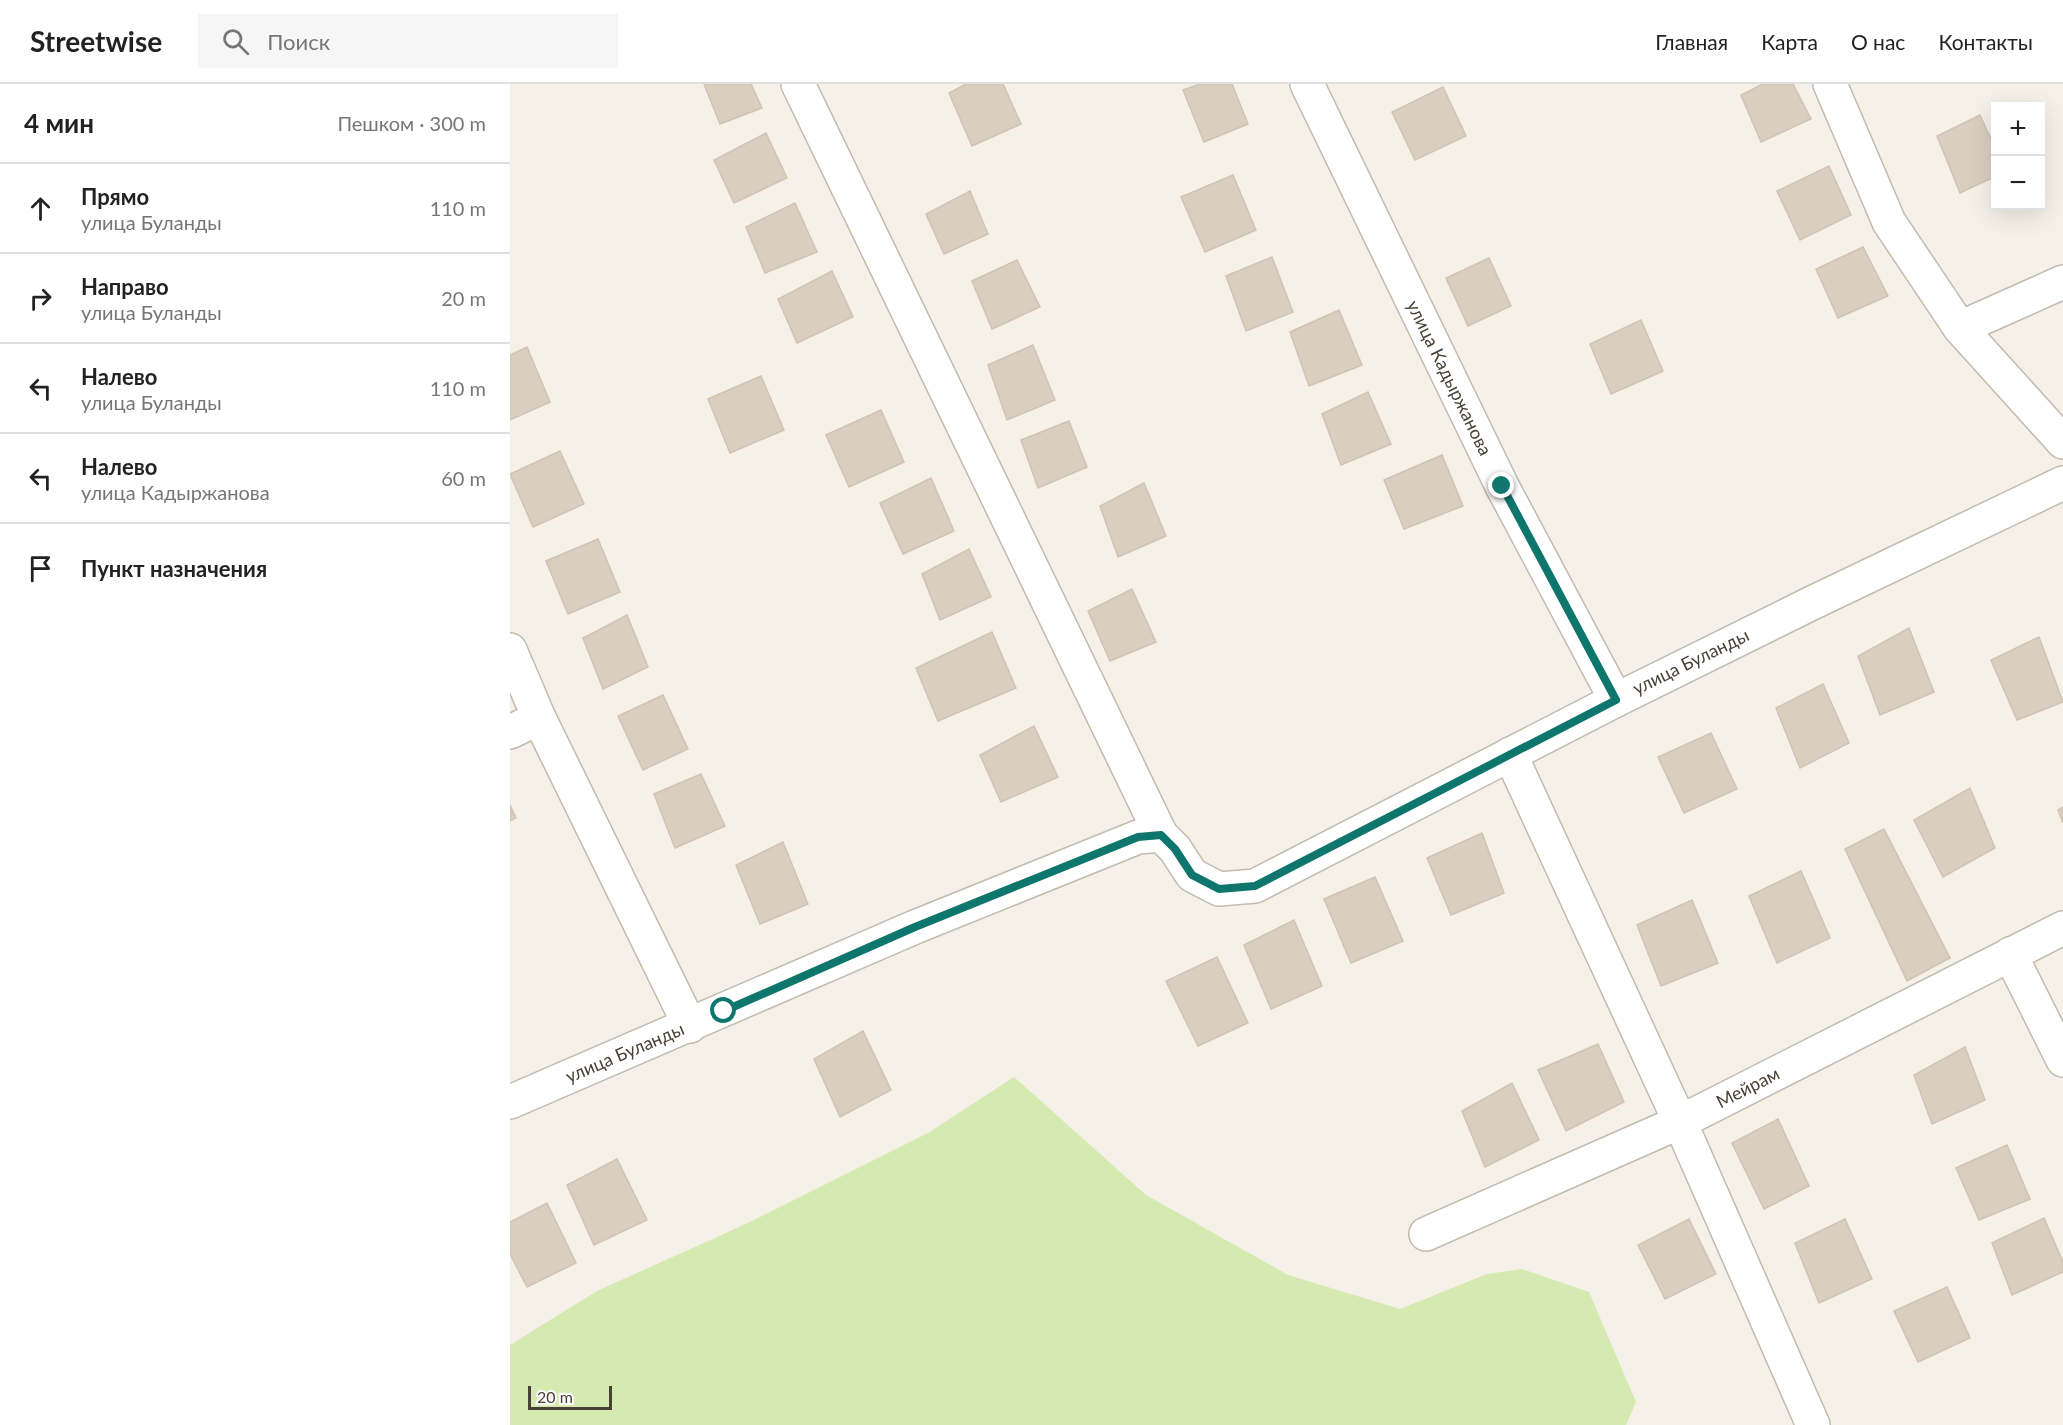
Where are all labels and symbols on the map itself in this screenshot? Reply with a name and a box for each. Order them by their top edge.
street label: улица Кадыржанова [1403,296,1497,459]
route end [1488,472,1514,498]
street label: улица Буланды [1629,623,1752,699]
route start [710,997,736,1023]
street label: улица Буланды [562,1017,687,1087]
street label: Мейрам [1712,1062,1783,1112]
scale bar [528,1383,612,1410]

